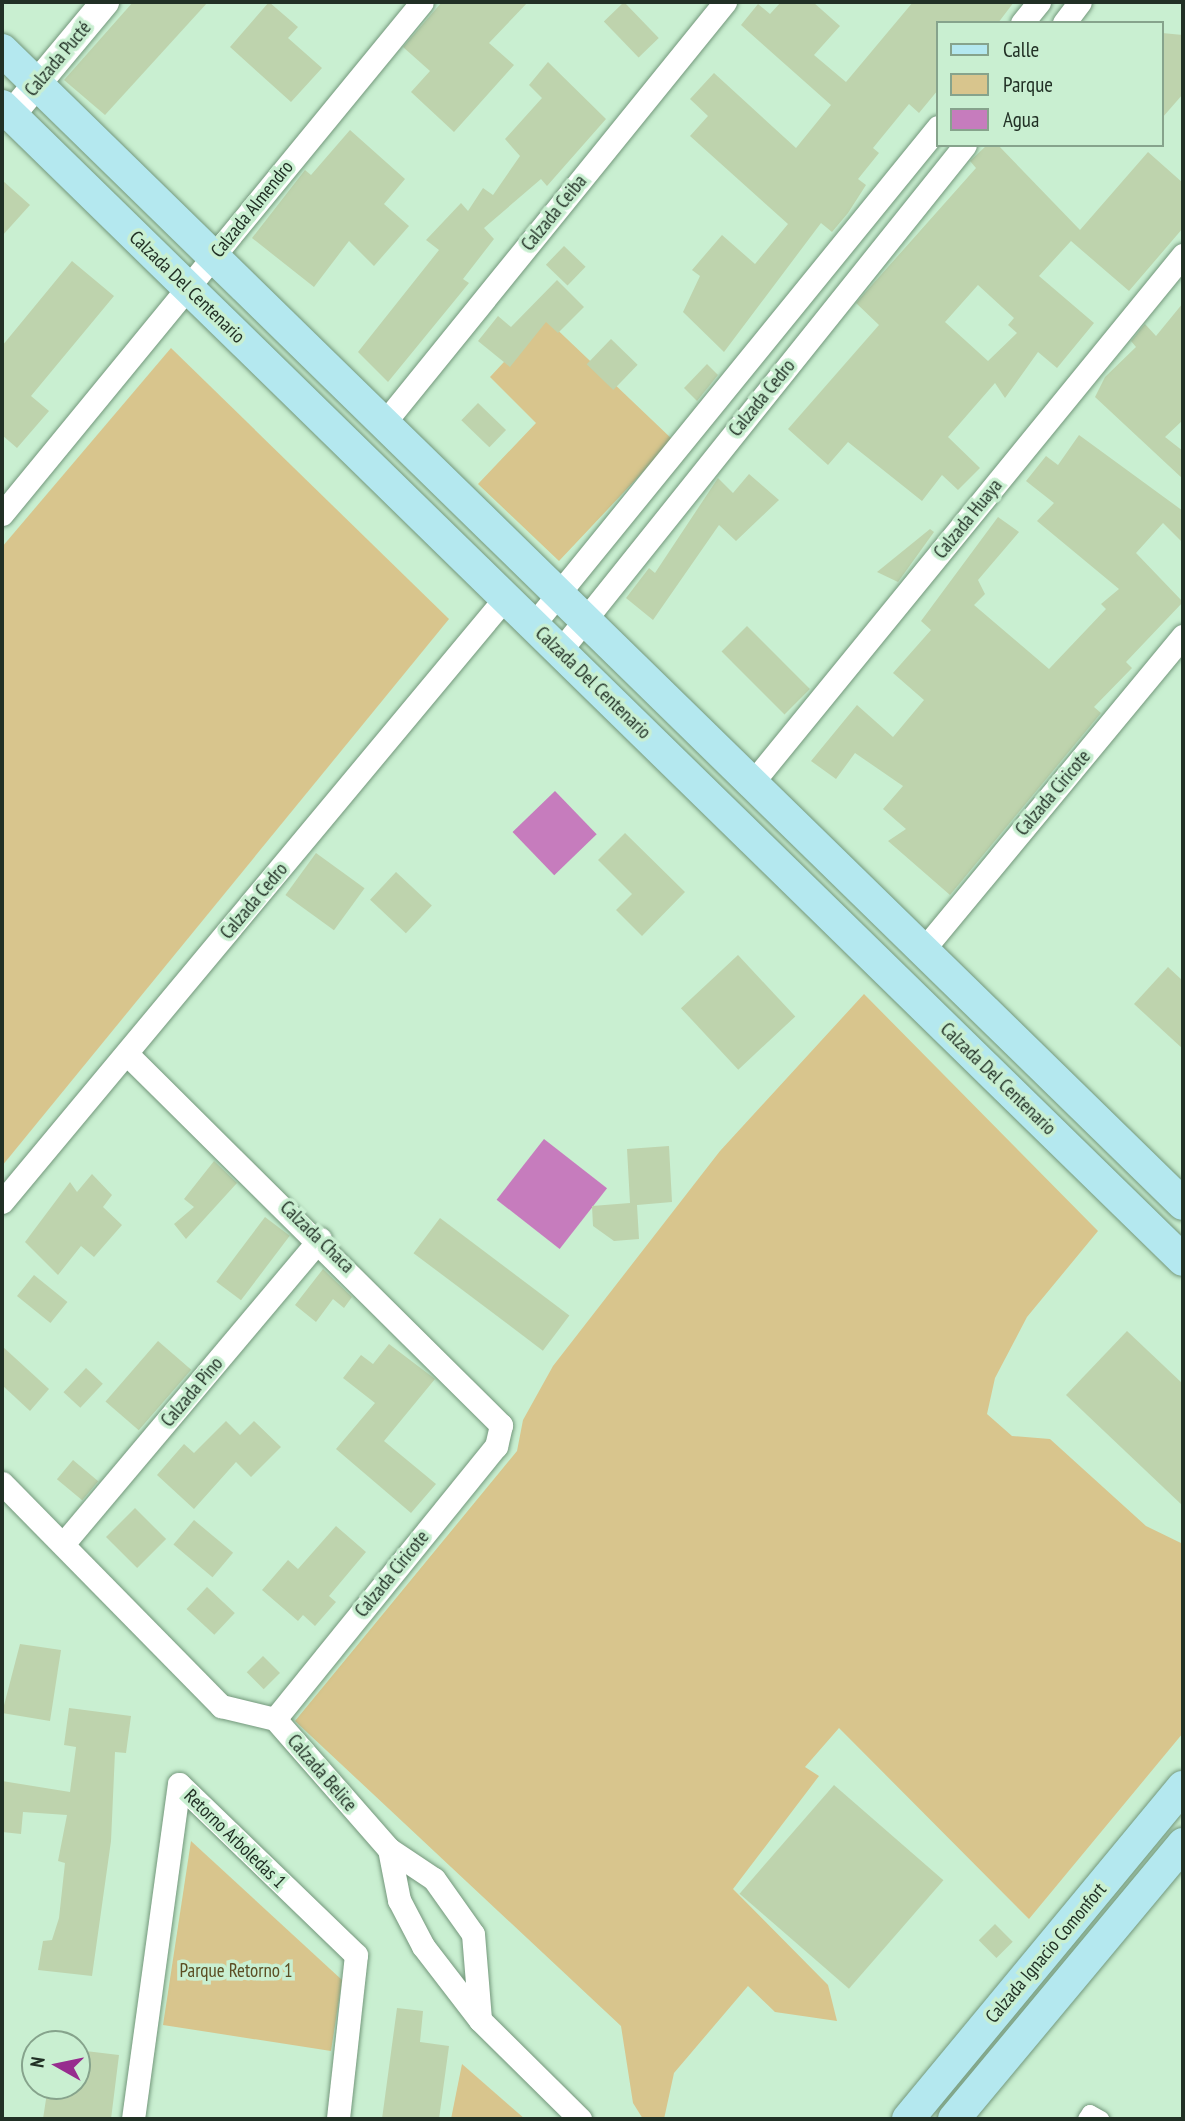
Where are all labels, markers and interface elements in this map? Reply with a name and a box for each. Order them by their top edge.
street label: Calzada Pucté [20,17,96,101]
legend [936,21,1164,147]
text: Calle [1003,36,1039,63]
text: Parque [1003,71,1053,98]
text: Agua [1003,106,1039,133]
street label: Calzada Almendro [206,156,298,262]
street label: Calzada Ceiba [517,171,591,255]
street label: Calzada Del Centenario [124,226,250,348]
street label: Calzada Cedro [724,355,800,441]
street label: Calzada Huaya [929,475,1007,563]
street label: Calzada Del Centenario [530,622,656,744]
street label: Calzada Ciricote [1011,746,1095,840]
street label: Calzada Cedro [216,858,292,944]
street label: Calzada Del Centenario [935,1018,1061,1140]
street label: Calzada Chaca [275,1196,359,1278]
street label: Calzada Pino [156,1352,228,1432]
street label: Calzada Ciricote [350,1526,434,1622]
street label: Calzada Belice [282,1730,362,1816]
street label: Retorno Arboledas 1 [179,1785,291,1893]
street label: Calzada Ignacio Comonfort [981,1878,1111,2028]
park label: Parque Retorno 1 [179,1960,293,1982]
north arrow [21,2030,91,2100]
text: N [25,2055,50,2069]

